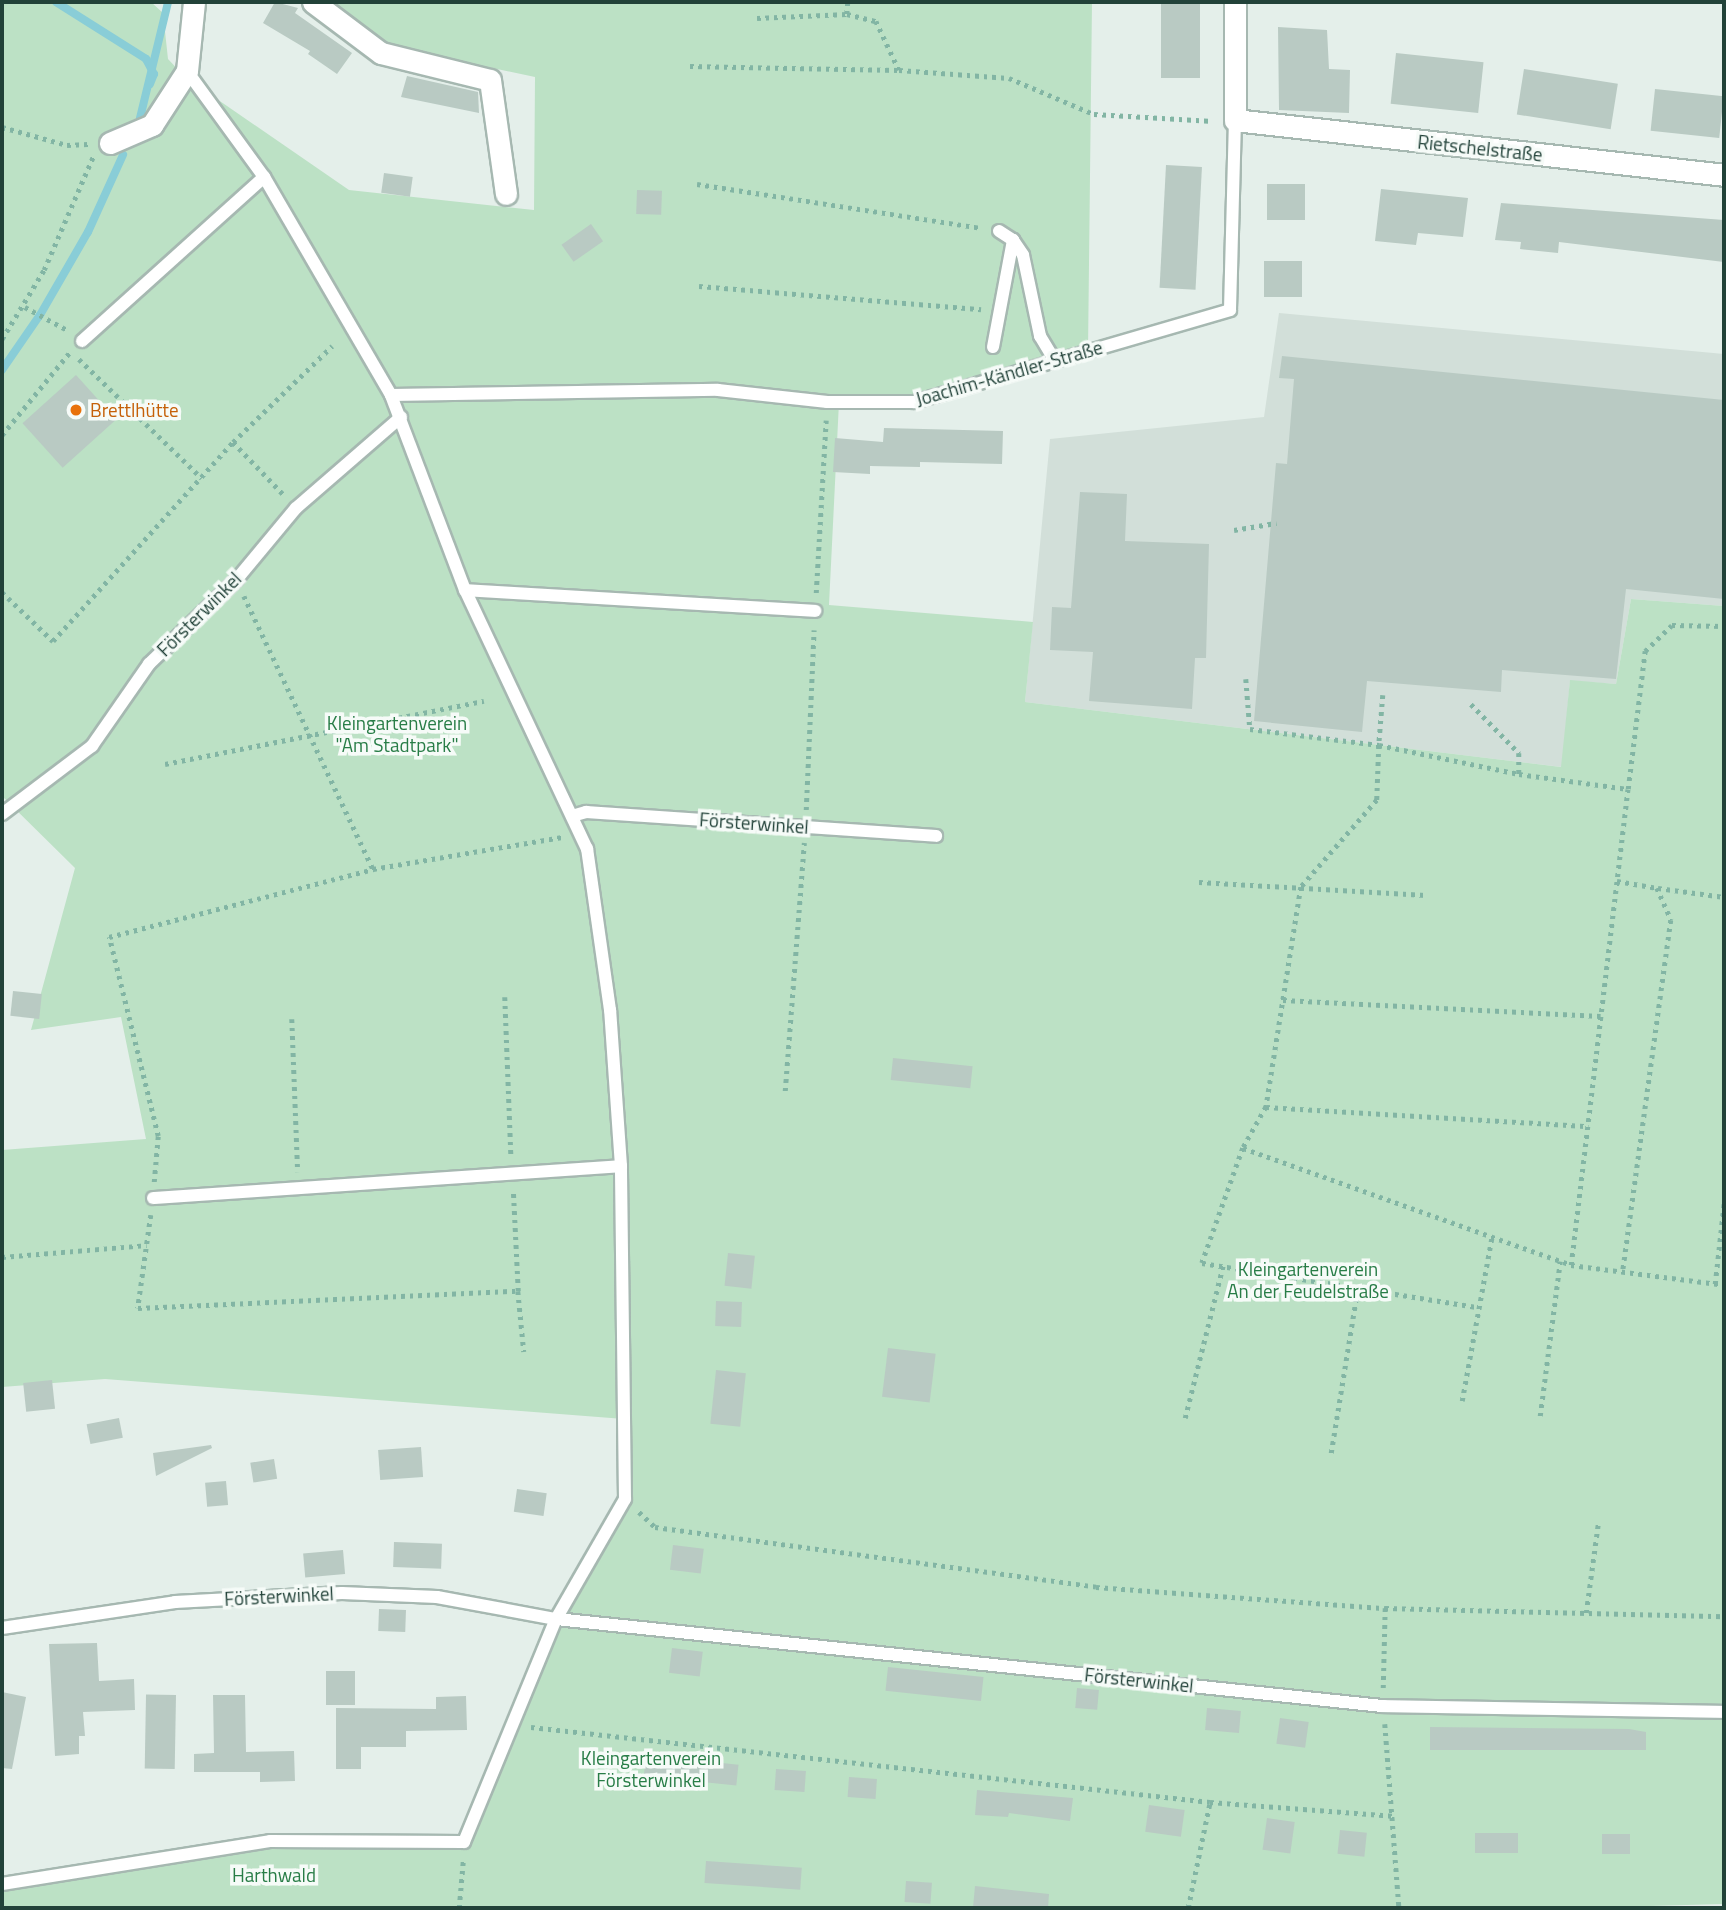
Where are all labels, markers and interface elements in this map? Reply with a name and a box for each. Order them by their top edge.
street label: Rietschelstraße [1416,130,1544,166]
street label: Joachim-Kändler-Straße [913,335,1105,411]
place label: Brettlhütte [90,399,179,421]
marker: Brettlhütte [68,402,84,418]
street label: Försterwinkel [152,567,246,661]
park label: Kleingartenverein "Am Stadtpark" [327,712,467,756]
street label: Försterwinkel [699,808,809,838]
park label: Kleingartenverein An der Feudelstraße [1227,1258,1389,1302]
street label: Försterwinkel [224,1582,334,1610]
street label: Försterwinkel [1083,1663,1195,1697]
park label: Kleingartenverein Försterwinkel [581,1747,721,1791]
park label: Harthwald [232,1864,316,1886]

